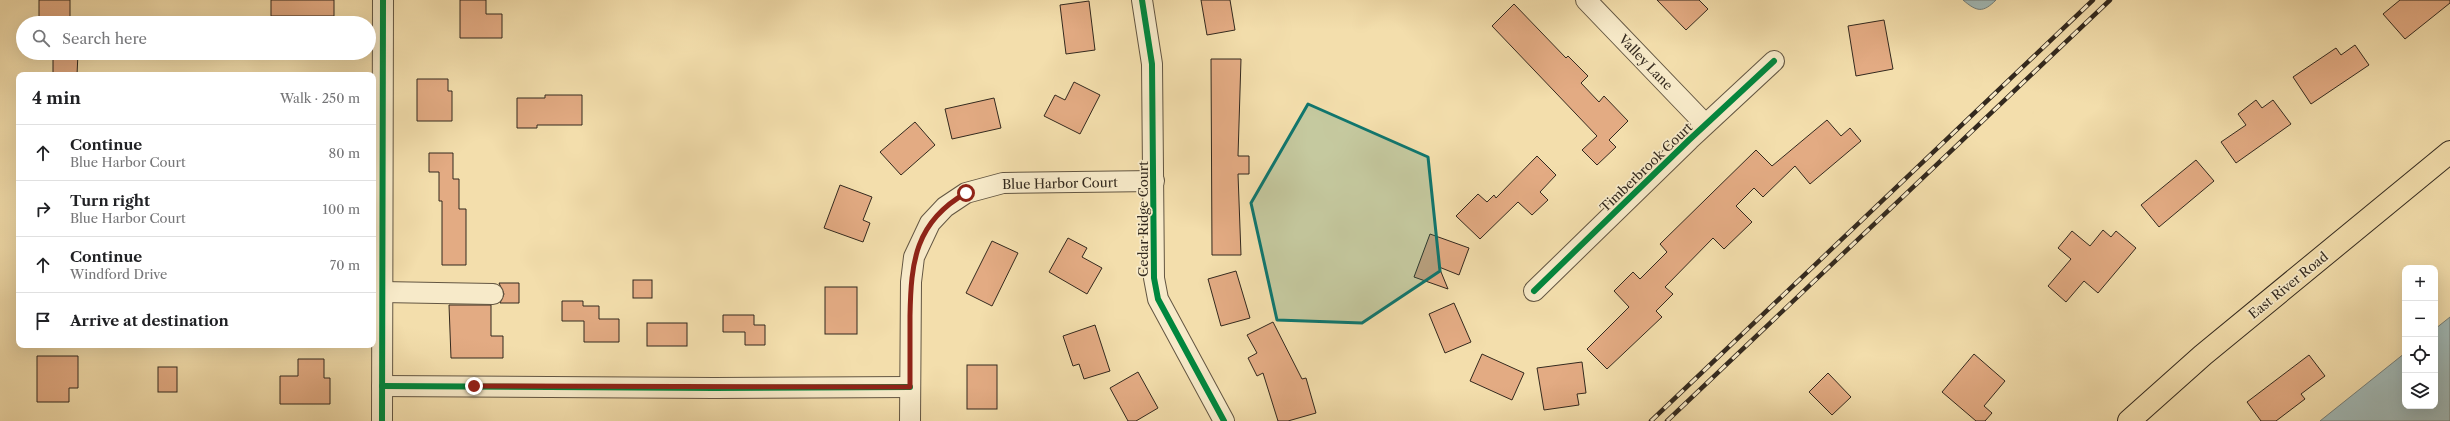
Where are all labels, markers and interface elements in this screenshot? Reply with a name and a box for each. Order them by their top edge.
search box [16,16,376,60]
icon: search [30,27,52,49]
text: Search here [62,29,147,48]
street label: Valley Lane [1615,30,1676,93]
text: 4 min [32,88,81,108]
text: Walk · 250 m [280,90,360,106]
street label: Timberbrook Court [1597,119,1696,215]
text: Continue [70,135,142,154]
icon: ahead [32,142,54,164]
text: 80 m [328,145,360,161]
text: Blue Harbor Court [70,154,186,170]
street label: Cedar Ridge Court [1135,161,1151,277]
street label: Blue Harbor Court [1002,174,1118,192]
route start [957,184,975,202]
text: Turn right [70,191,150,210]
icon: right [32,198,54,220]
text: 100 m [322,201,360,217]
text: Blue Harbor Court [70,210,186,226]
text: Continue [70,247,142,266]
street label: East River Road [2245,248,2331,322]
icon: ahead [32,254,54,276]
text: 70 m [330,257,360,273]
map controls [2402,265,2438,409]
button: + [2402,265,2438,301]
text: Windford Drive [70,266,167,282]
button: − [2402,301,2438,337]
icon: arrive [32,310,54,332]
text: Arrive at destination [70,311,229,330]
button: locate [2402,337,2438,373]
button: layers [2402,373,2438,409]
route end [465,377,483,395]

